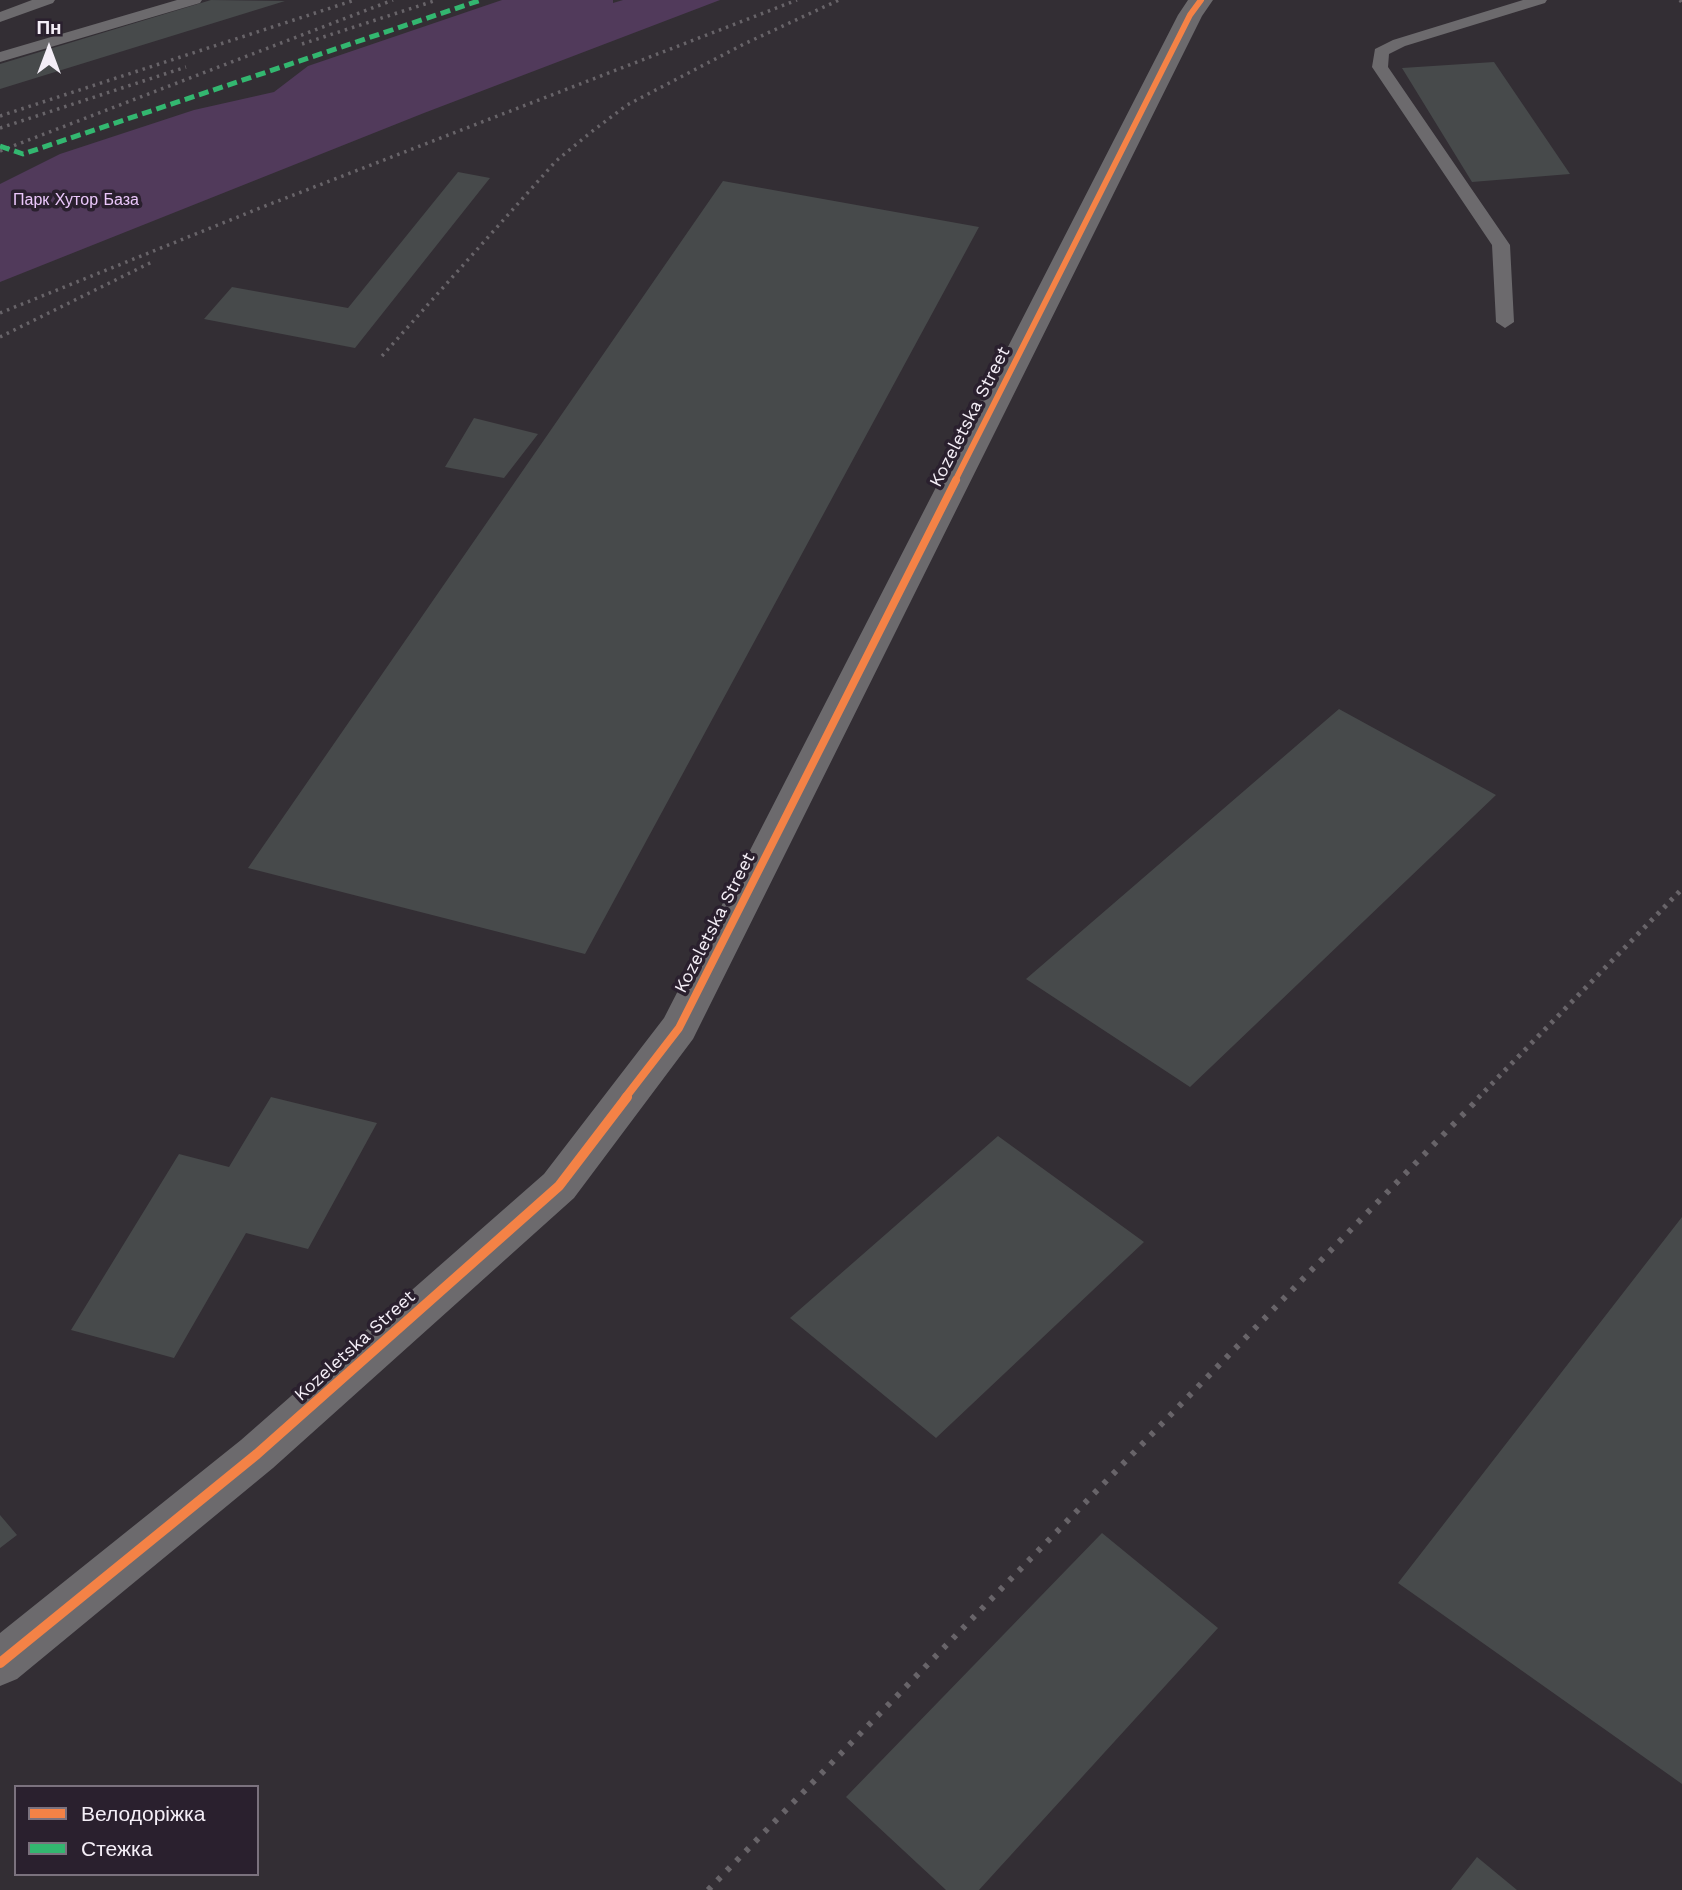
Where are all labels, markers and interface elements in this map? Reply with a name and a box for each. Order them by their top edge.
north arrow [14,14,84,84]
text: Пн [36,16,62,39]
park label: Парк Хутор База [13,190,139,210]
street label: Kozeletska Street [925,343,1015,491]
street label: Kozeletska Street [670,849,760,997]
street label: Kozeletska Street [290,1286,420,1406]
legend [14,1785,259,1876]
text: Велодоріжка [81,1801,205,1826]
text: Стежка [81,1836,152,1861]

